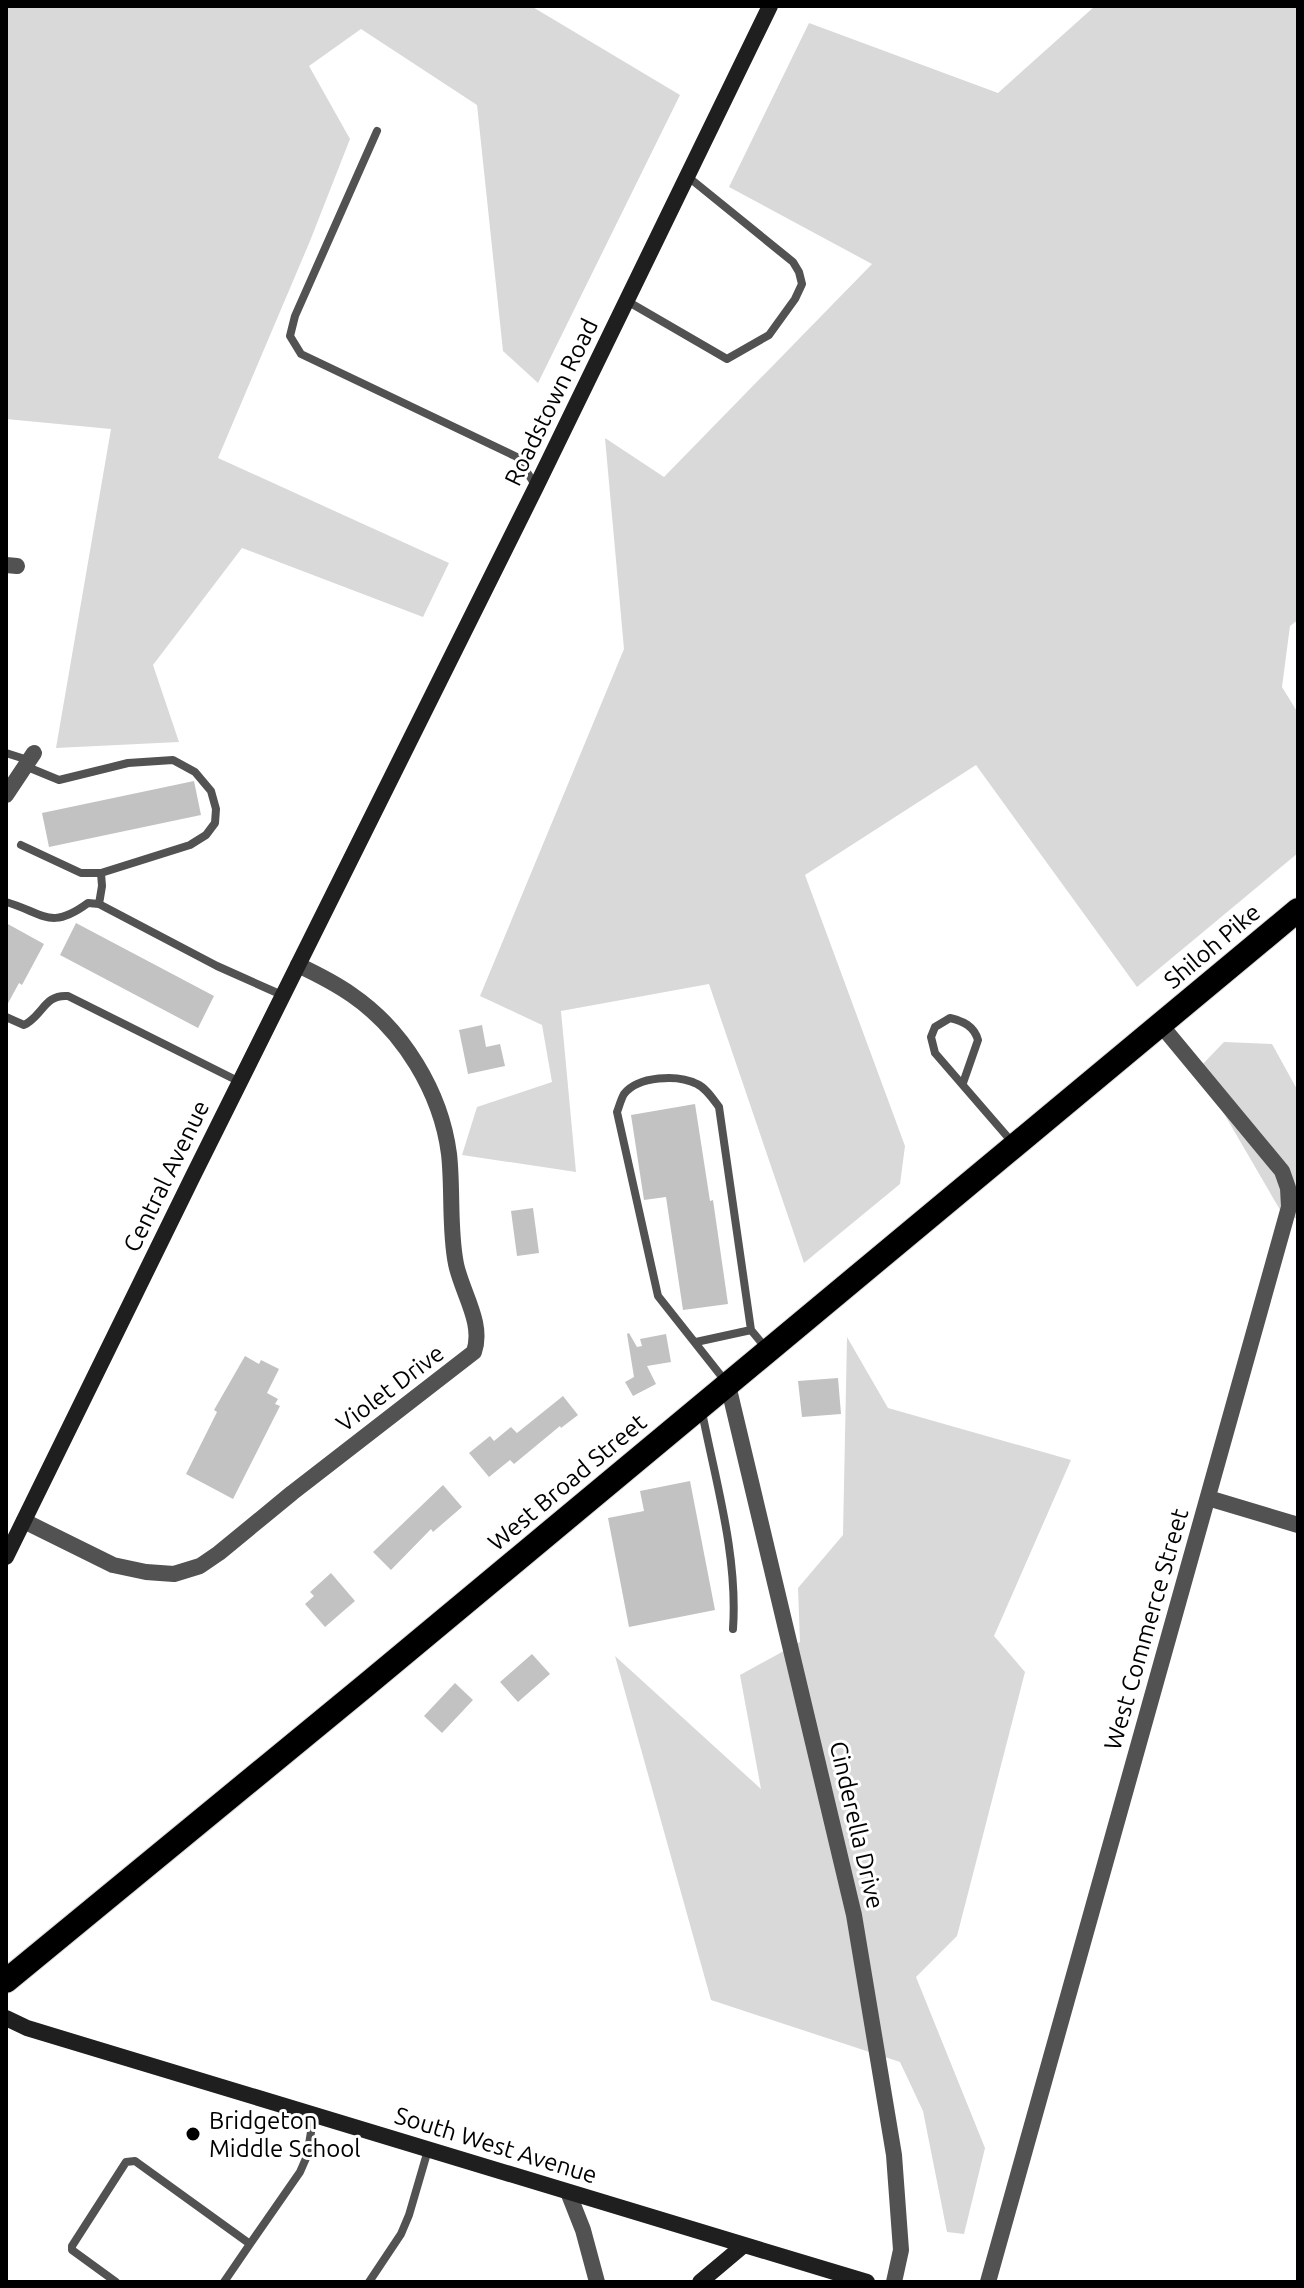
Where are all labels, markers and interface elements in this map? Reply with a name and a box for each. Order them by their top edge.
street label: Roadstown Road [499,314,603,490]
street label: Shiloh Pike [1159,898,1265,994]
street label: Central Avenue [118,1096,214,1256]
street label: Violet Drive [331,1339,449,1437]
street label: West Broad Street [483,1408,652,1556]
street label: West Commerce Street [1099,1505,1194,1753]
street label: Cinderella Drive [825,1739,889,1911]
street label: South West Avenue [392,2101,600,2189]
place label: Bridgeton Middle School [209,2107,361,2162]
marker: Bridgeton Middle School [184,2125,202,2143]

